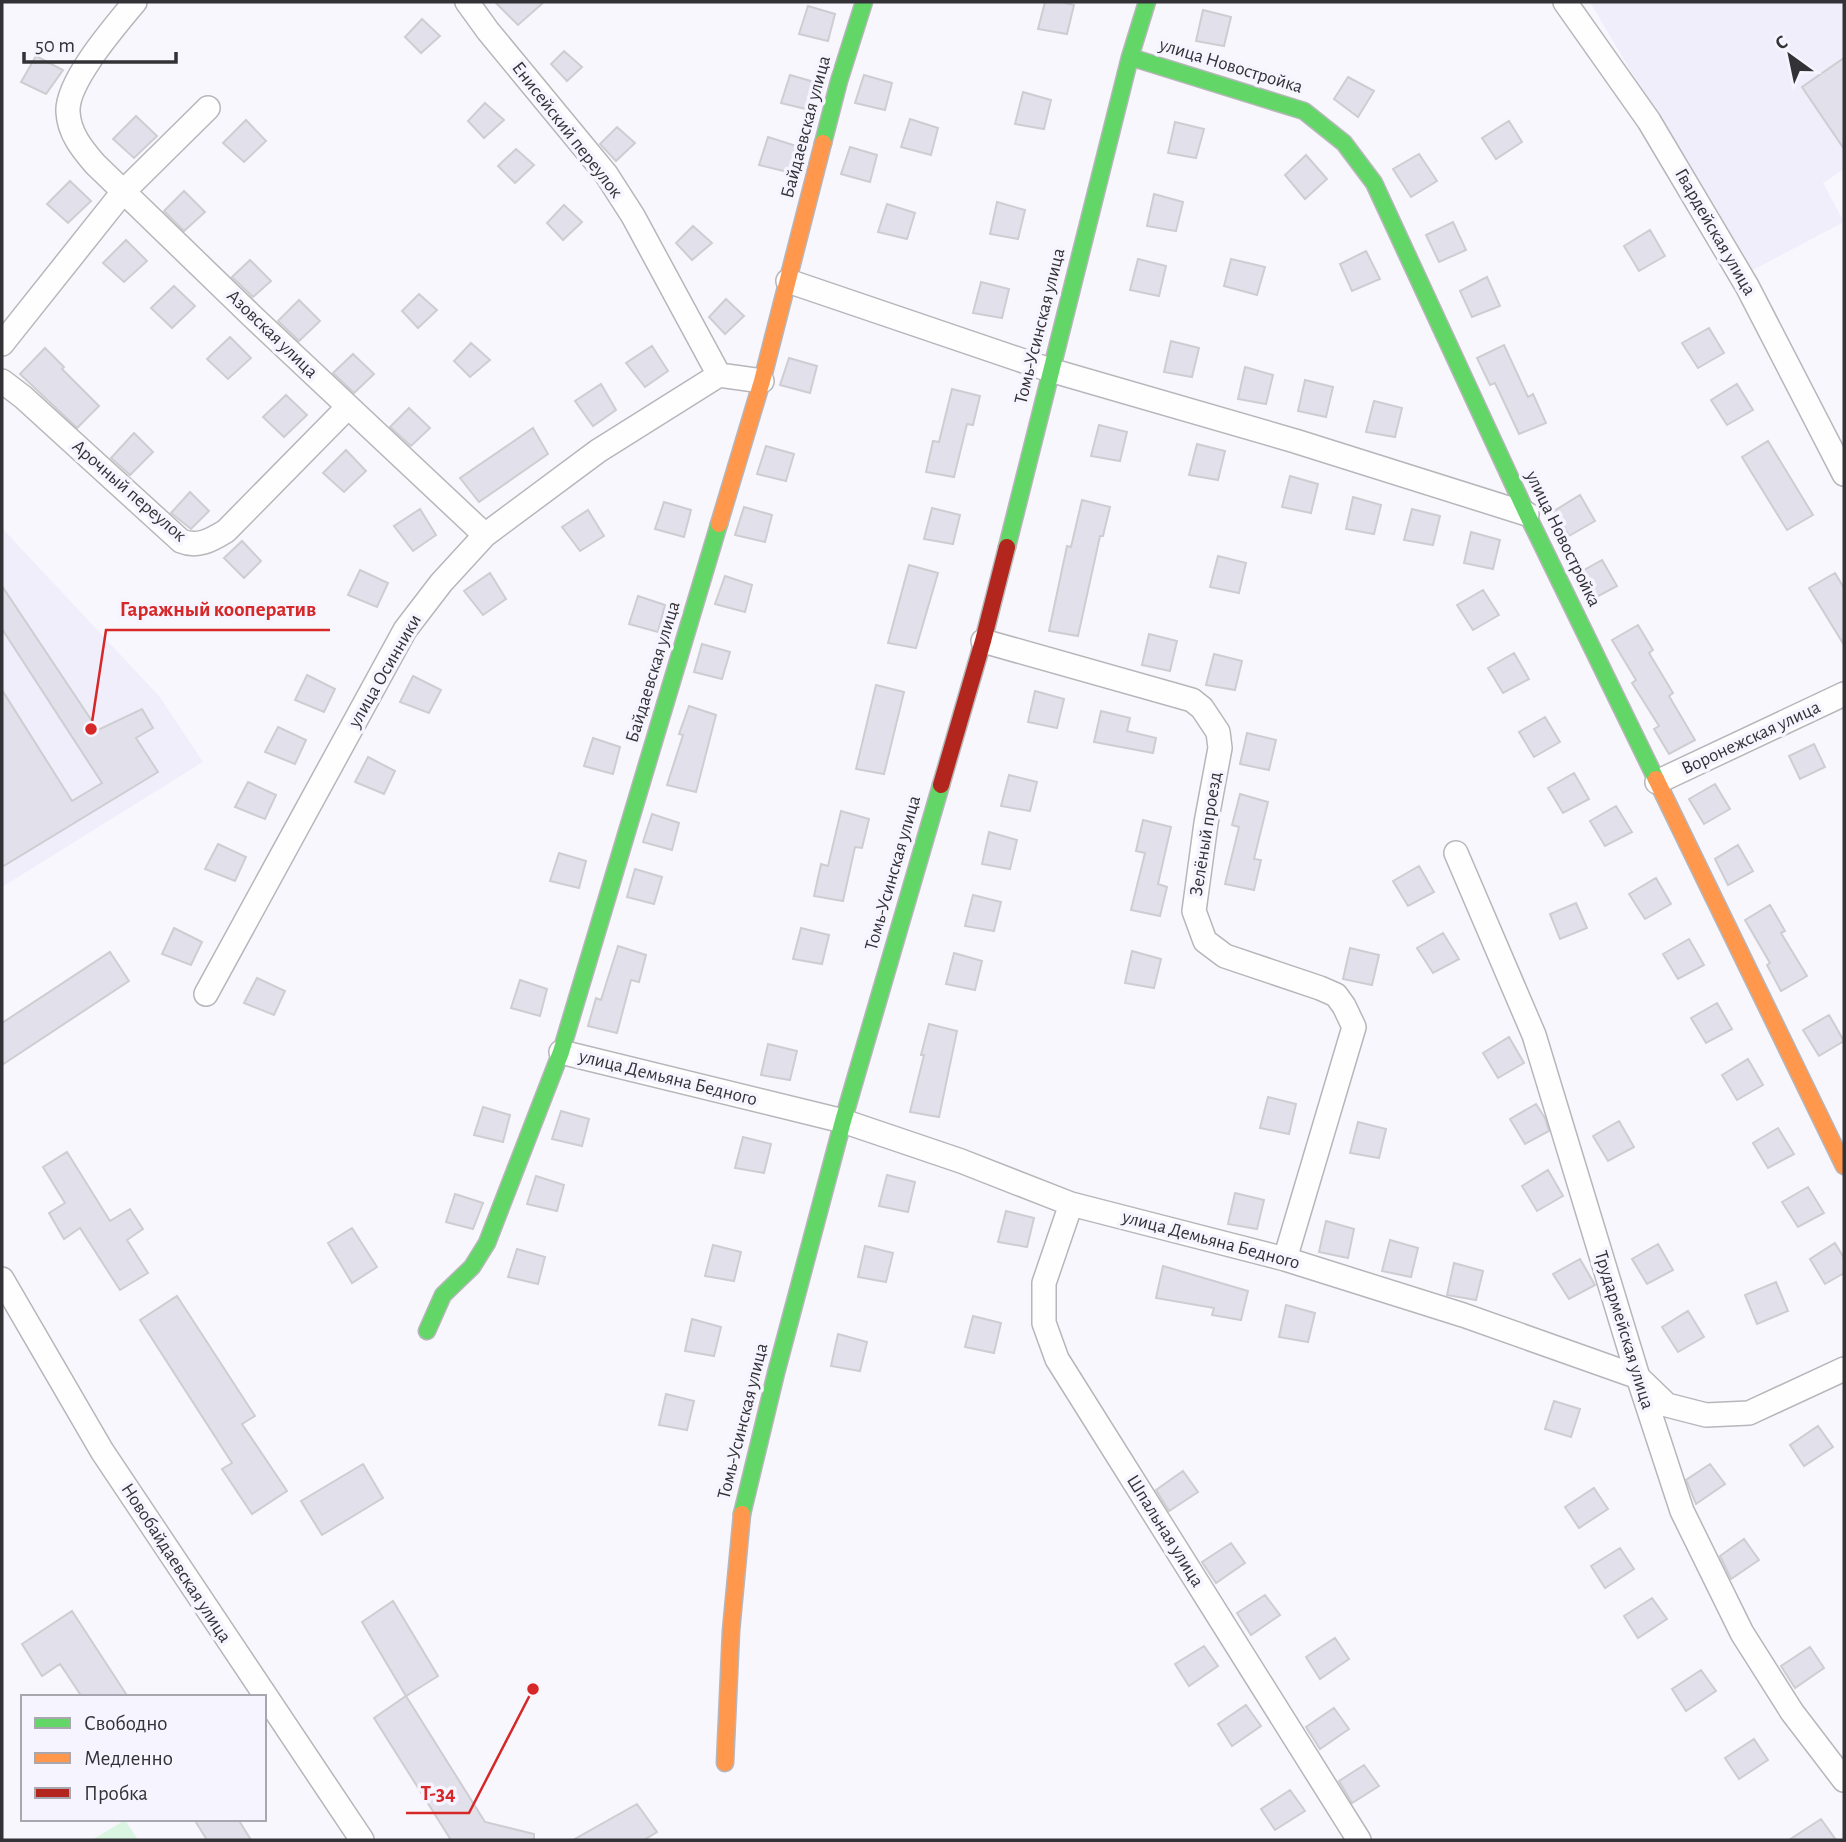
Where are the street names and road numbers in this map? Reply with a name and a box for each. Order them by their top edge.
street label: улица Новостройка [1156,35,1305,97]
street label: Байдаевская улица [778,53,834,200]
street label: Енисейский переулок [508,58,626,202]
street label: Гвардейская улица [1671,165,1759,299]
street label: Томь-Усинская улица [1011,246,1069,406]
street label: Азовская улица [223,286,321,382]
street label: Арочный переулок [68,437,190,546]
street label: улица Новостройка [1521,467,1604,610]
street label: Байдаевская улица [622,599,684,745]
street label: улица Осинники [344,611,425,732]
street label: Воронежская улица [1679,697,1824,778]
street label: Зелёный проезд [1187,771,1225,897]
street label: Томь-Усинская улица [862,793,924,952]
street label: улица Демьяна Бедного [576,1046,759,1109]
street label: улица Демьяна Бедного [1119,1207,1302,1273]
street label: Трудармейская улица [1591,1249,1657,1412]
street label: Томь-Усинская улица [714,1341,772,1501]
street label: Шпальная улица [1123,1471,1207,1591]
street label: Новобайдаевская улица [118,1480,235,1646]

